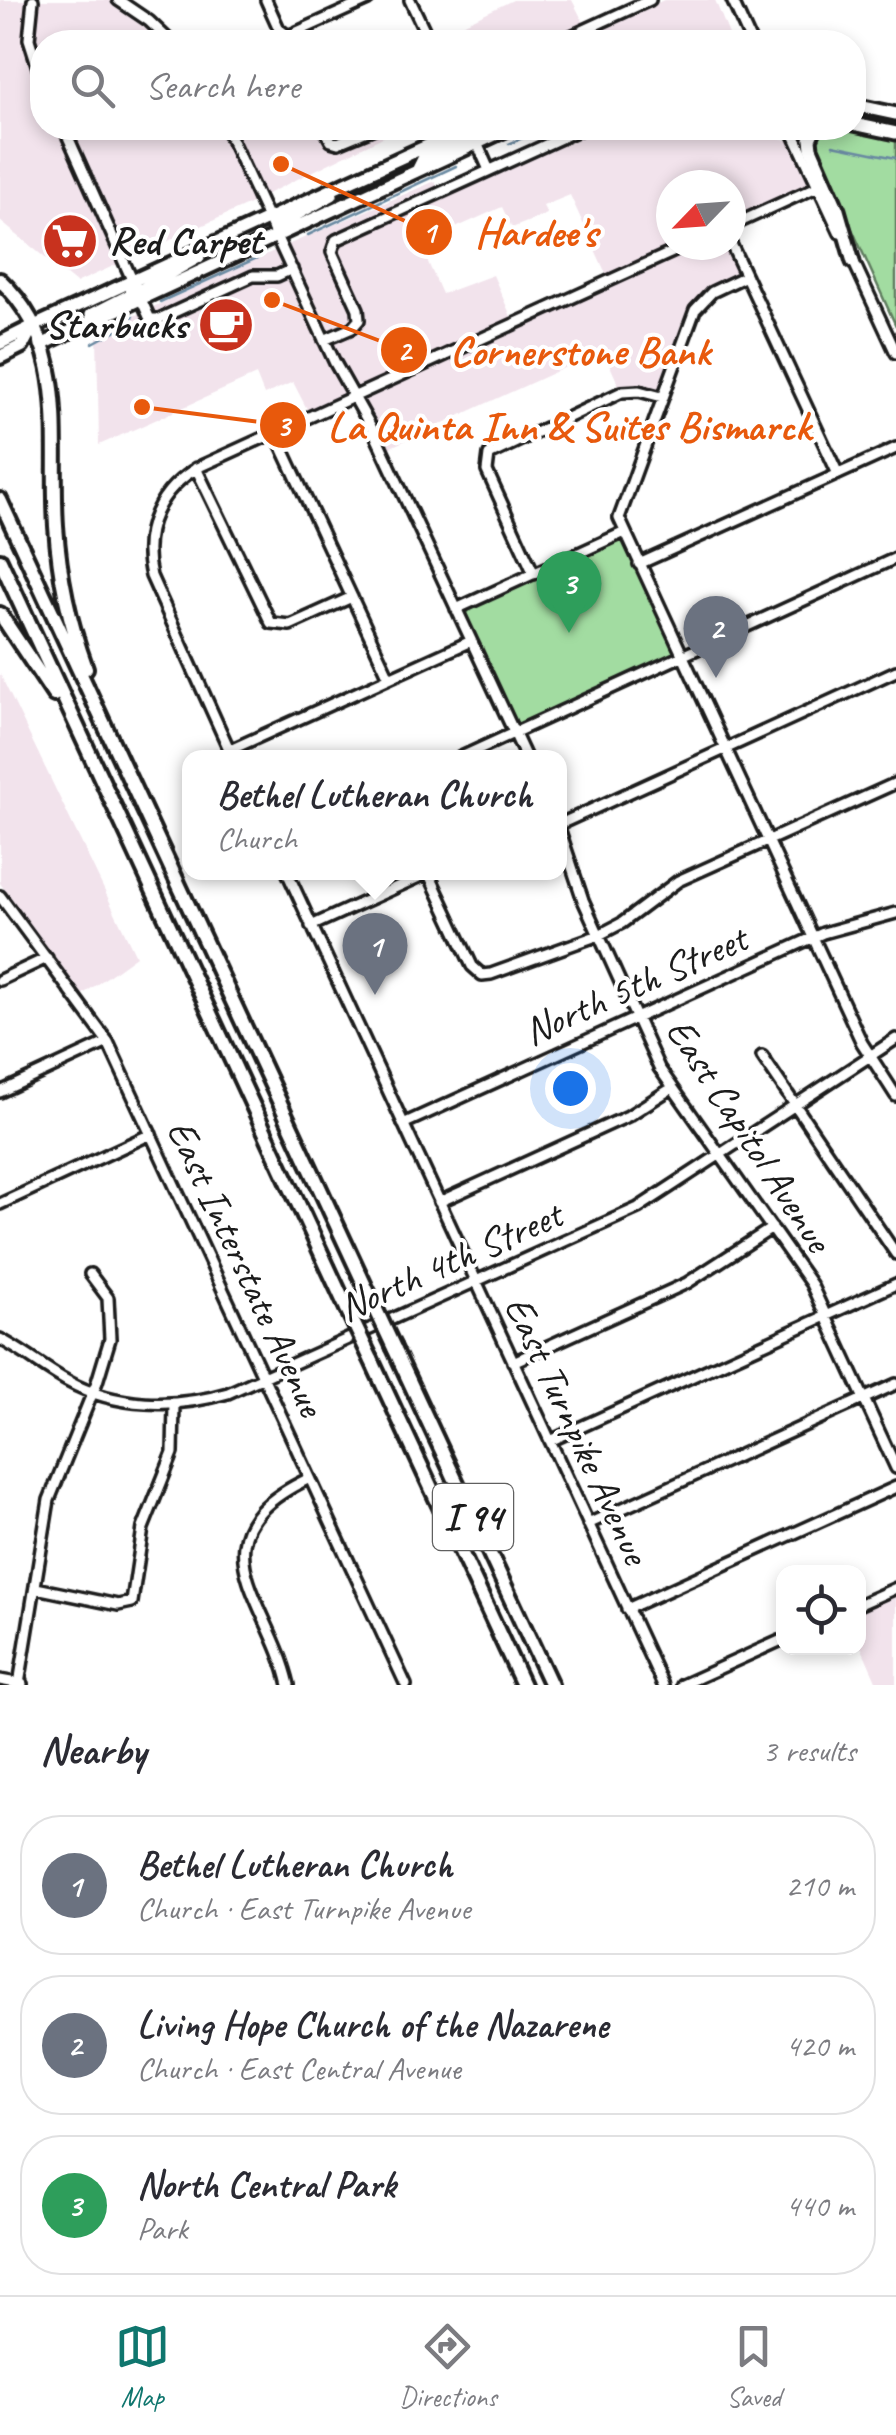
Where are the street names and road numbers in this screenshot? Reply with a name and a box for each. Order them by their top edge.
street label: North 5th Street [516,912,758,1056]
street label: East Capitol Avenue [655,1009,845,1264]
street label: East Interstate Avenue [156,1112,338,1427]
street label: North 4th Street [331,1188,573,1332]
street label: East Turnpike Avenue [493,1288,662,1575]
road number: I 94 [433,1484,513,1550]

